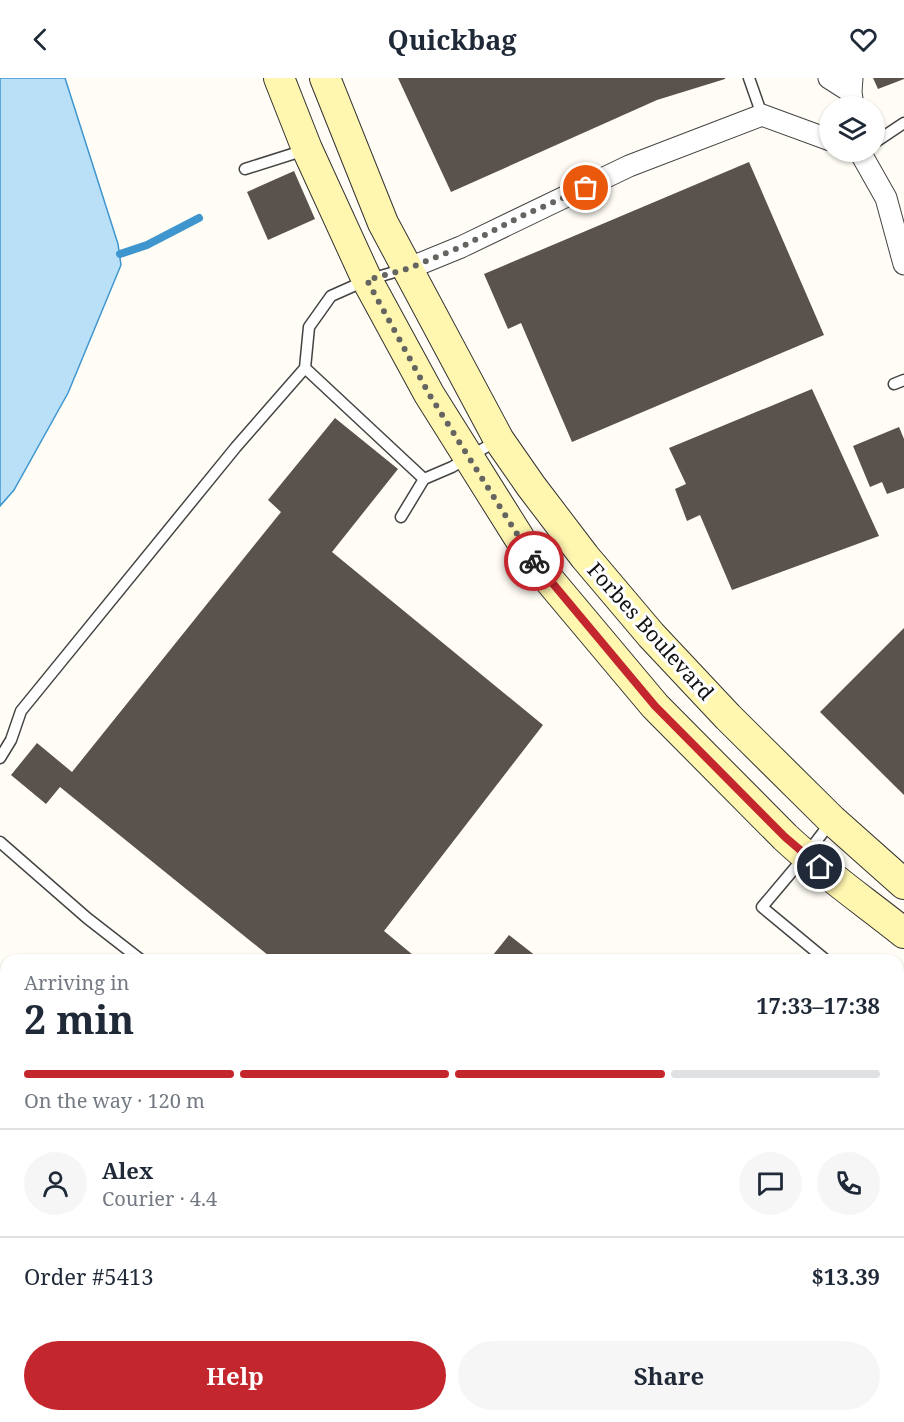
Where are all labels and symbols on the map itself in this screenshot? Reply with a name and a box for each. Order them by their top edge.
pin [560,162,611,213]
courier [504,531,564,591]
street label: Forbes Boulevard [582,556,720,706]
pin [794,841,845,892]

